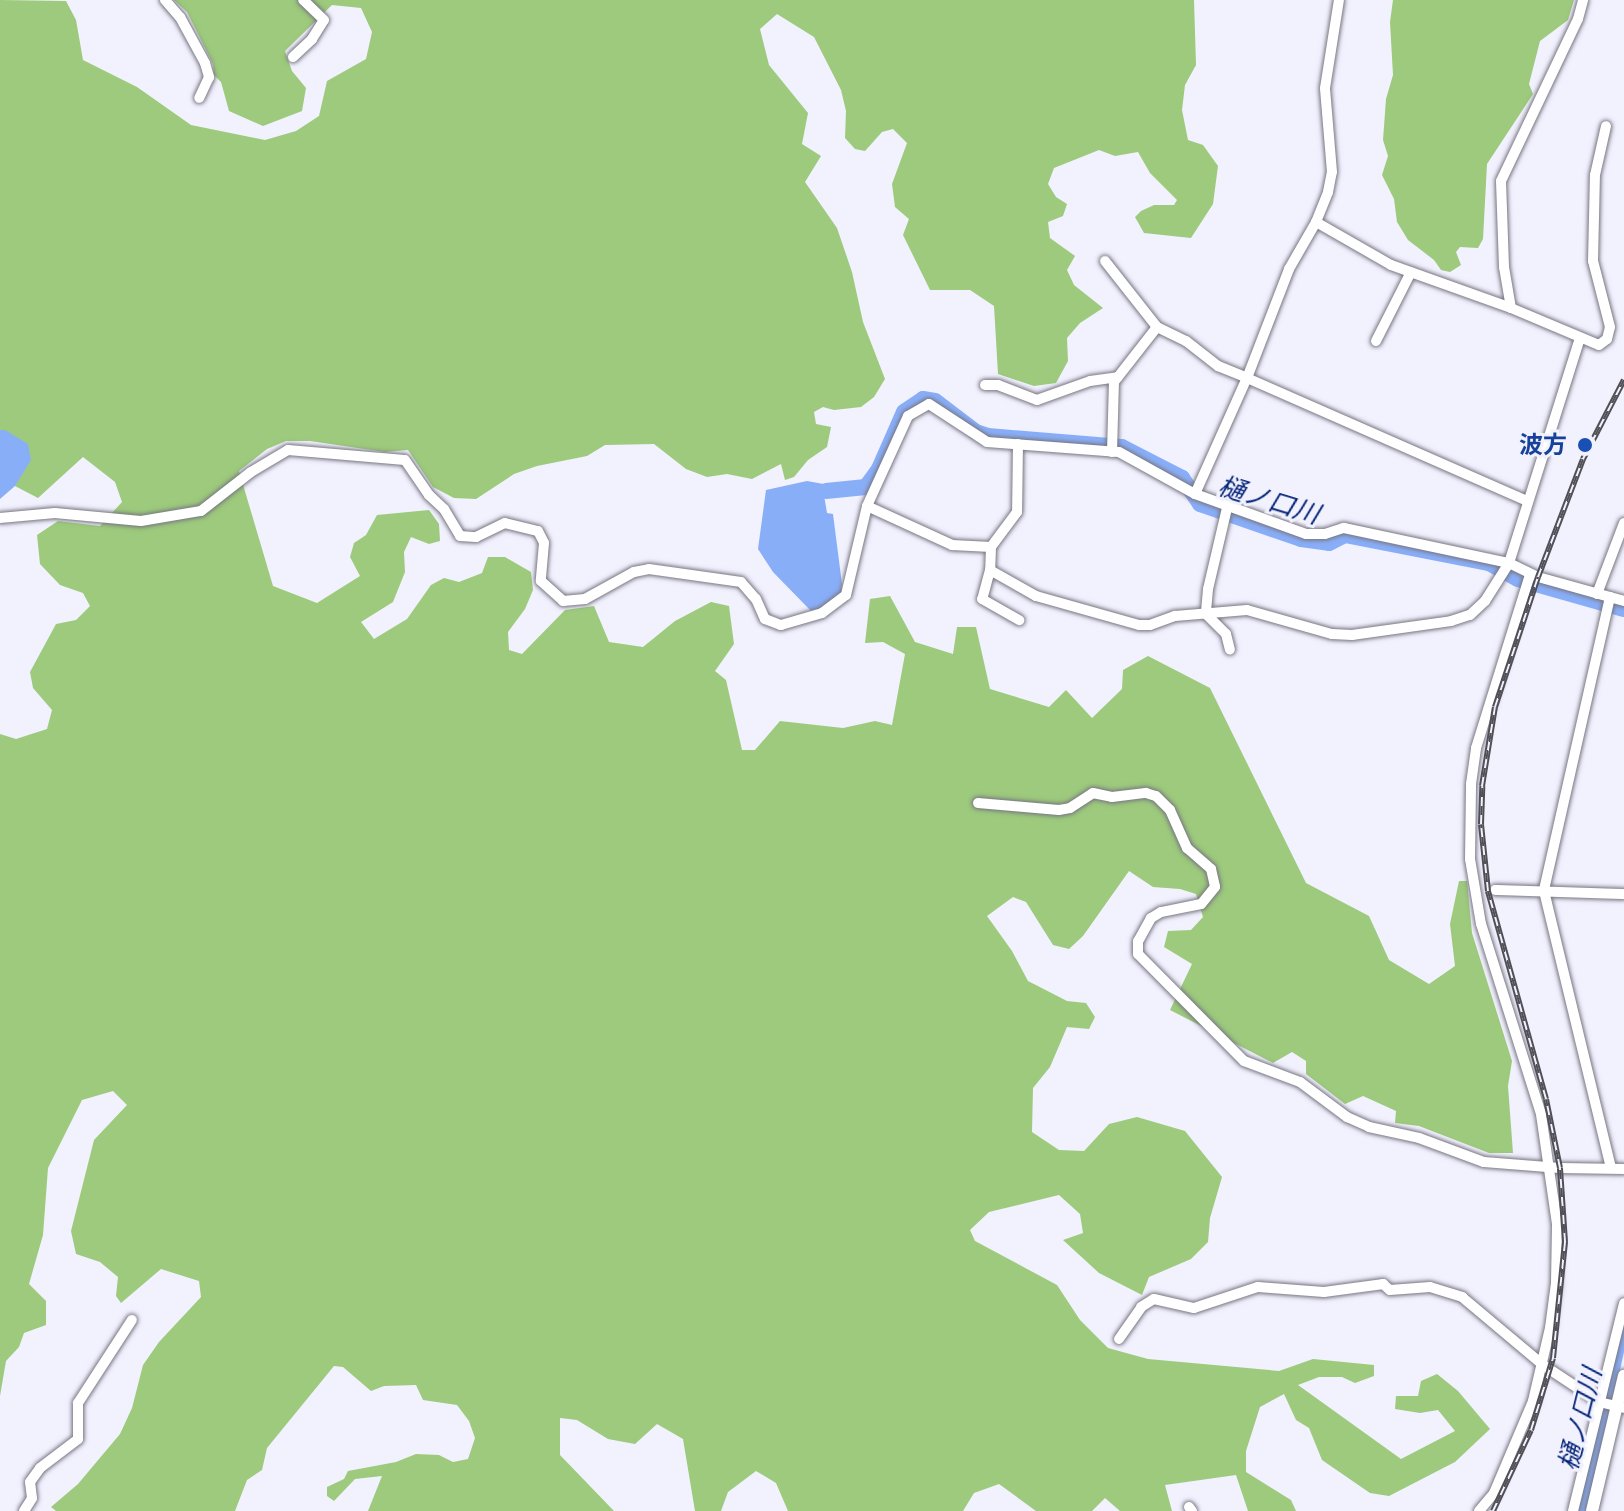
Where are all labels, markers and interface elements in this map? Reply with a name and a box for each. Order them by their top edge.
place label: 波方 [1519,431,1567,459]
marker: 波方 [1574,434,1596,456]
water label: 樋ノ口川 [1215,470,1323,530]
water label: 樋ノ口川 [1552,1365,1608,1473]

